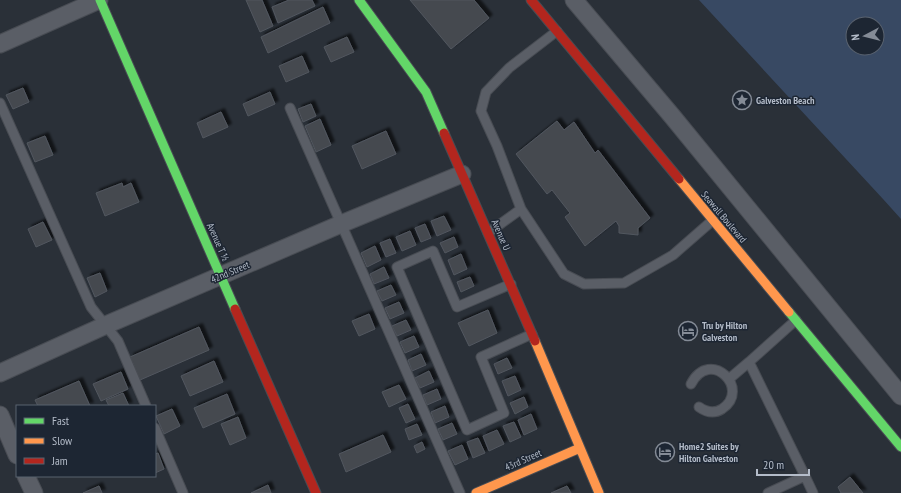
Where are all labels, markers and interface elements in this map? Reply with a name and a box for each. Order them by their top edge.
north arrow [845,16,885,56]
text: N [848,33,862,41]
place icon: Galveston Beach [731,89,753,111]
place label: Galveston Beach [756,94,815,107]
street label: Seawall Boulevard [699,188,749,246]
street label: Avenue U [488,217,514,253]
street label: Avenue T ½ [204,221,232,263]
street label: 42nd Street [209,258,251,286]
place label: Tru by Hilton Galveston [702,319,748,344]
hotel icon: Tru by Hilton Galveston [677,320,699,342]
legend [16,405,156,477]
text: Fast [52,413,70,428]
text: Slow [52,433,73,448]
place label: Home2 Suites by Hilton Galveston [679,440,740,465]
hotel icon: Home2 Suites by Hilton Galveston [654,441,676,463]
street label: 43rd Street [503,446,544,474]
scale bar [757,451,809,477]
text: Jam [51,453,68,468]
text: 20 m [763,457,784,472]

